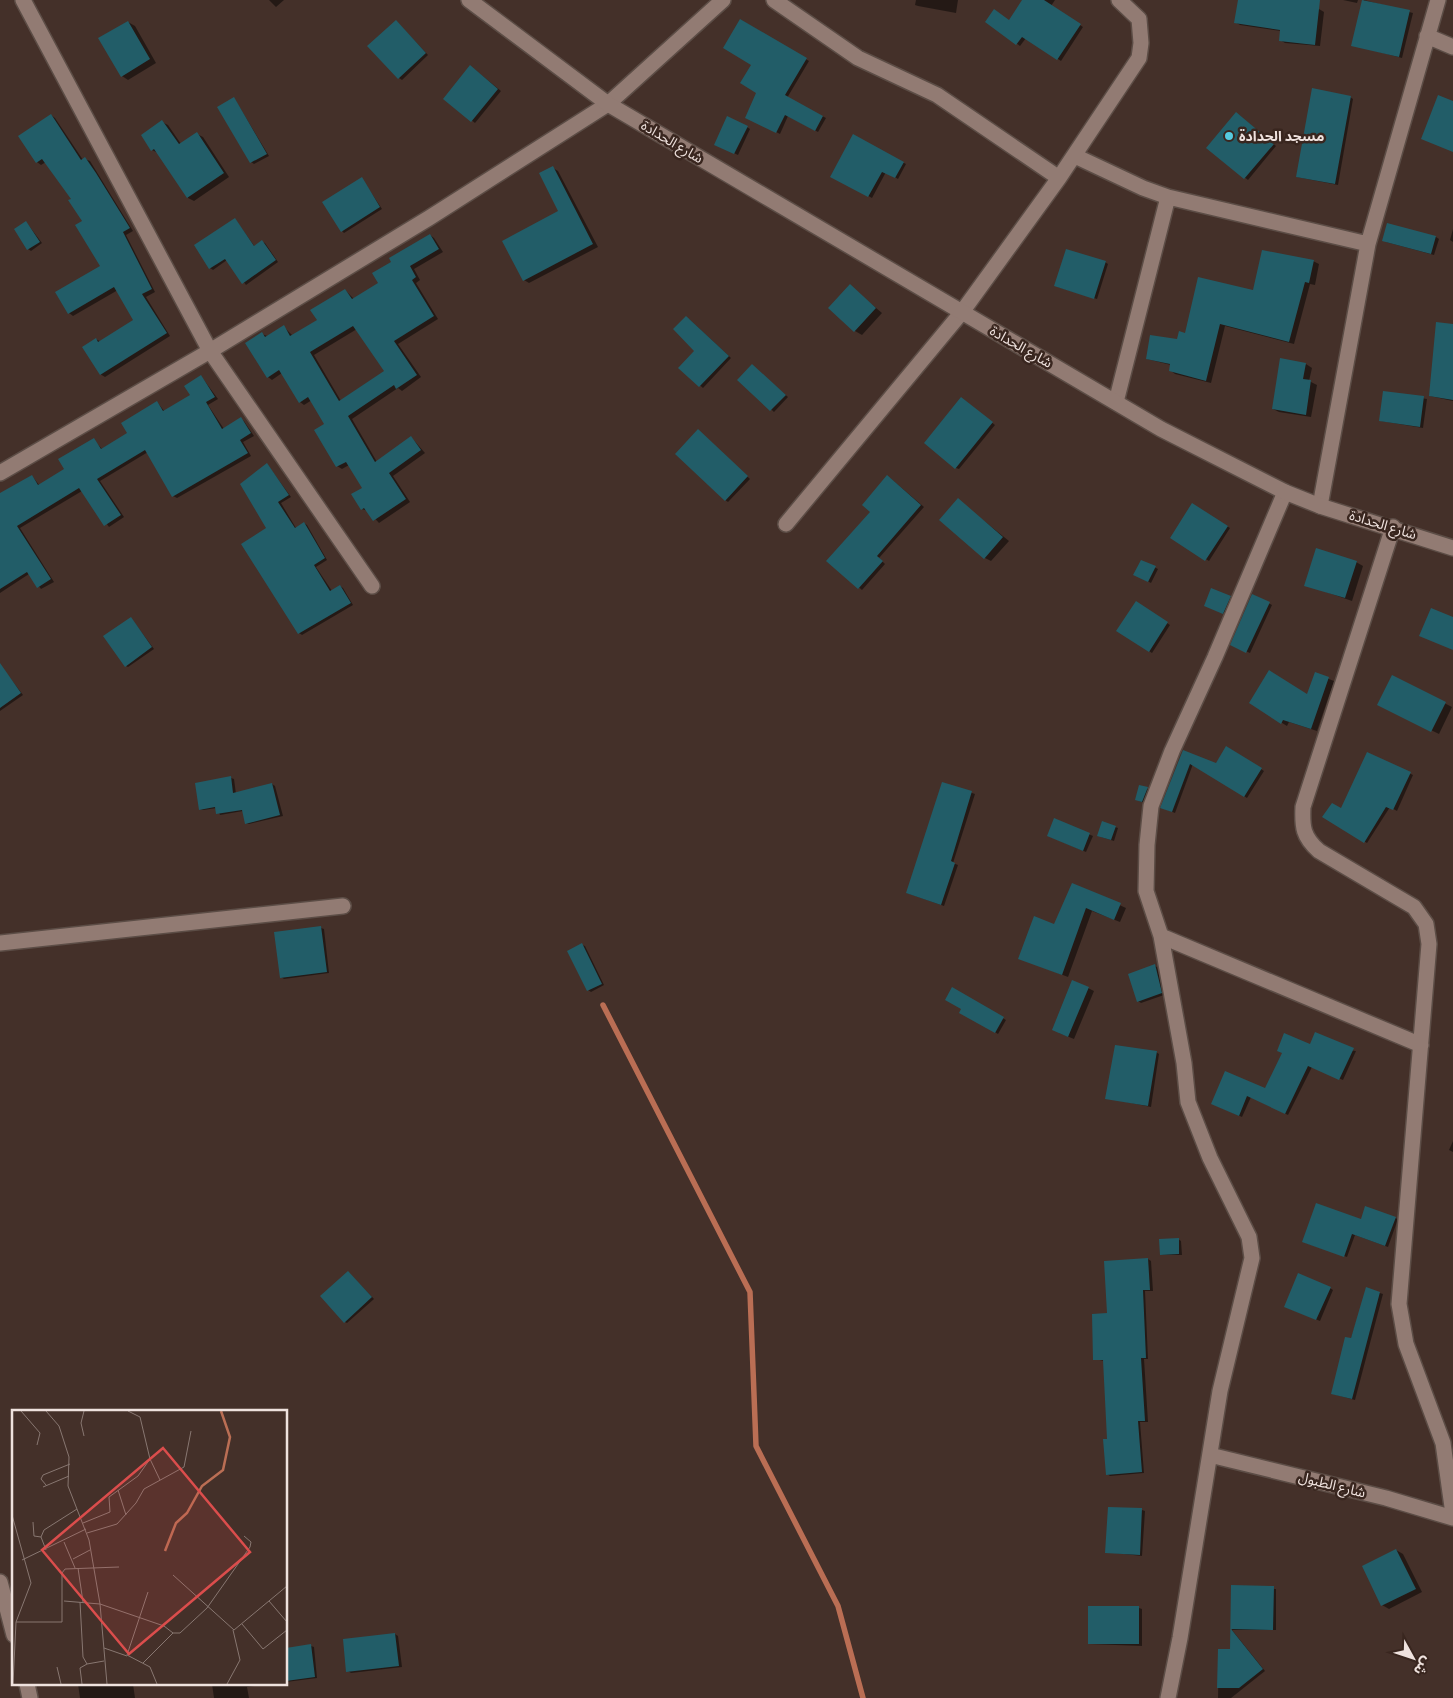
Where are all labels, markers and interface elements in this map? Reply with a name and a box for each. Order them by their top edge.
street label: شارع الحدادة [637,117,706,169]
place label: مسجد الحدادة [1239,128,1324,145]
marker: مسجد الحدادة [1223,130,1235,142]
street label: شارع الحدادة [986,322,1055,373]
street label: شارع الحدادة [1347,507,1419,545]
inset map [12,1410,288,1686]
street label: شارع الطبول [1296,1468,1367,1503]
north arrow [1388,1633,1438,1683]
text: ش [1410,1653,1435,1679]

